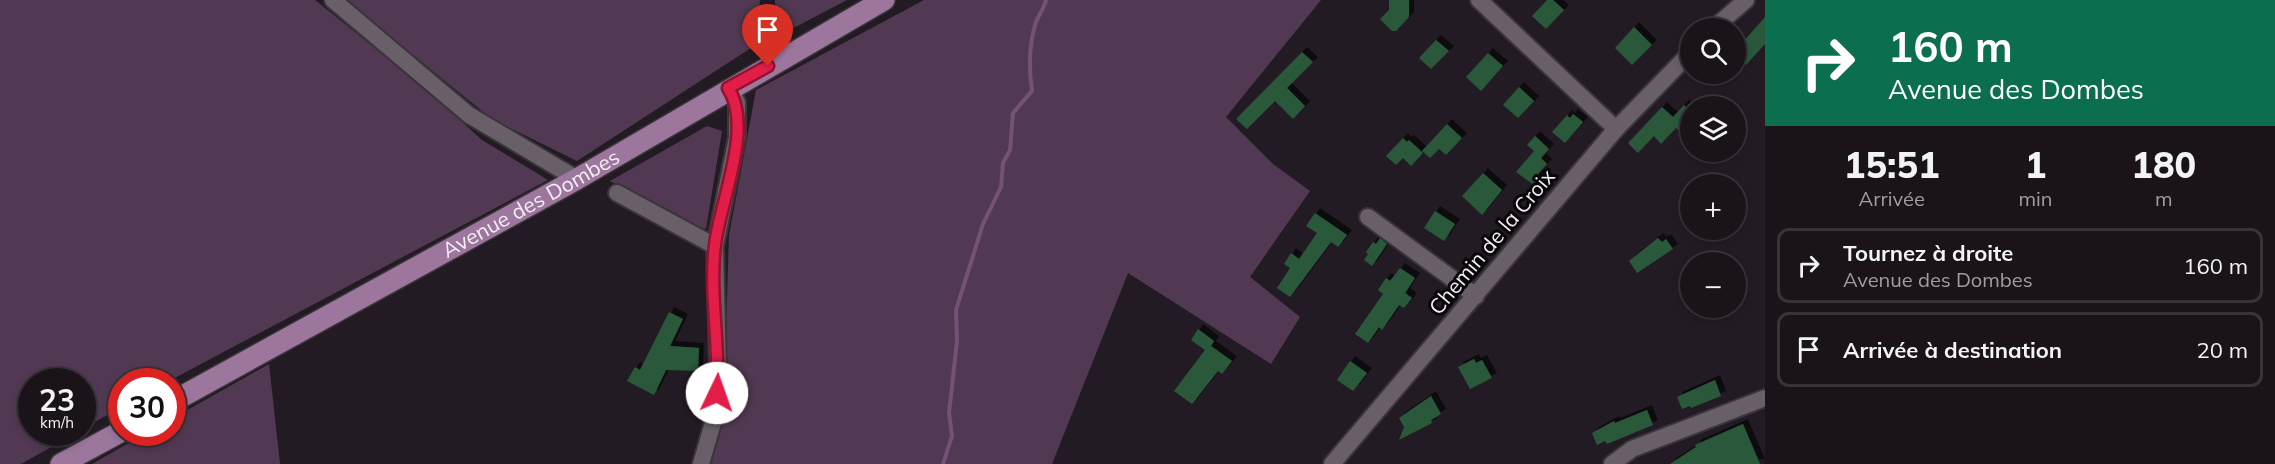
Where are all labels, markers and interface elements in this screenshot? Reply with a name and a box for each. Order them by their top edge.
pin [742,4,793,66]
icon: arrive [751,13,784,46]
map controls [1680,18,1746,318]
button: search [1680,18,1746,84]
text: 160 m [1888,20,2013,73]
icon: right [1789,24,1867,102]
text: Avenue des Dombes [1888,72,2144,106]
button: layers [1680,96,1746,162]
text: 15:51 [1844,142,1940,187]
text: 1 [2025,142,2046,187]
text: 180 [2131,142,2196,187]
street label: Avenue des Dombes [437,143,624,263]
street label: Chemin de la Croix [1423,163,1560,319]
button: + [1680,174,1746,240]
text: Arrivée [1859,186,1925,211]
text: min [2018,186,2053,211]
text: m [2155,186,2173,211]
text: Tournez à droite [1843,239,2013,267]
icon: right [1792,249,1825,282]
button: − [1680,252,1746,318]
text: 160 m [2183,252,2248,280]
text: Avenue des Dombes [1843,267,2033,292]
icon: arrive [1792,333,1825,366]
text: Arrivée à destination [1843,336,2062,364]
text: 20 m [2197,336,2248,364]
position arrow [685,361,749,425]
speed limit sign: 30 [108,368,186,446]
text: 23 [39,381,75,419]
text: km/h [40,413,74,432]

